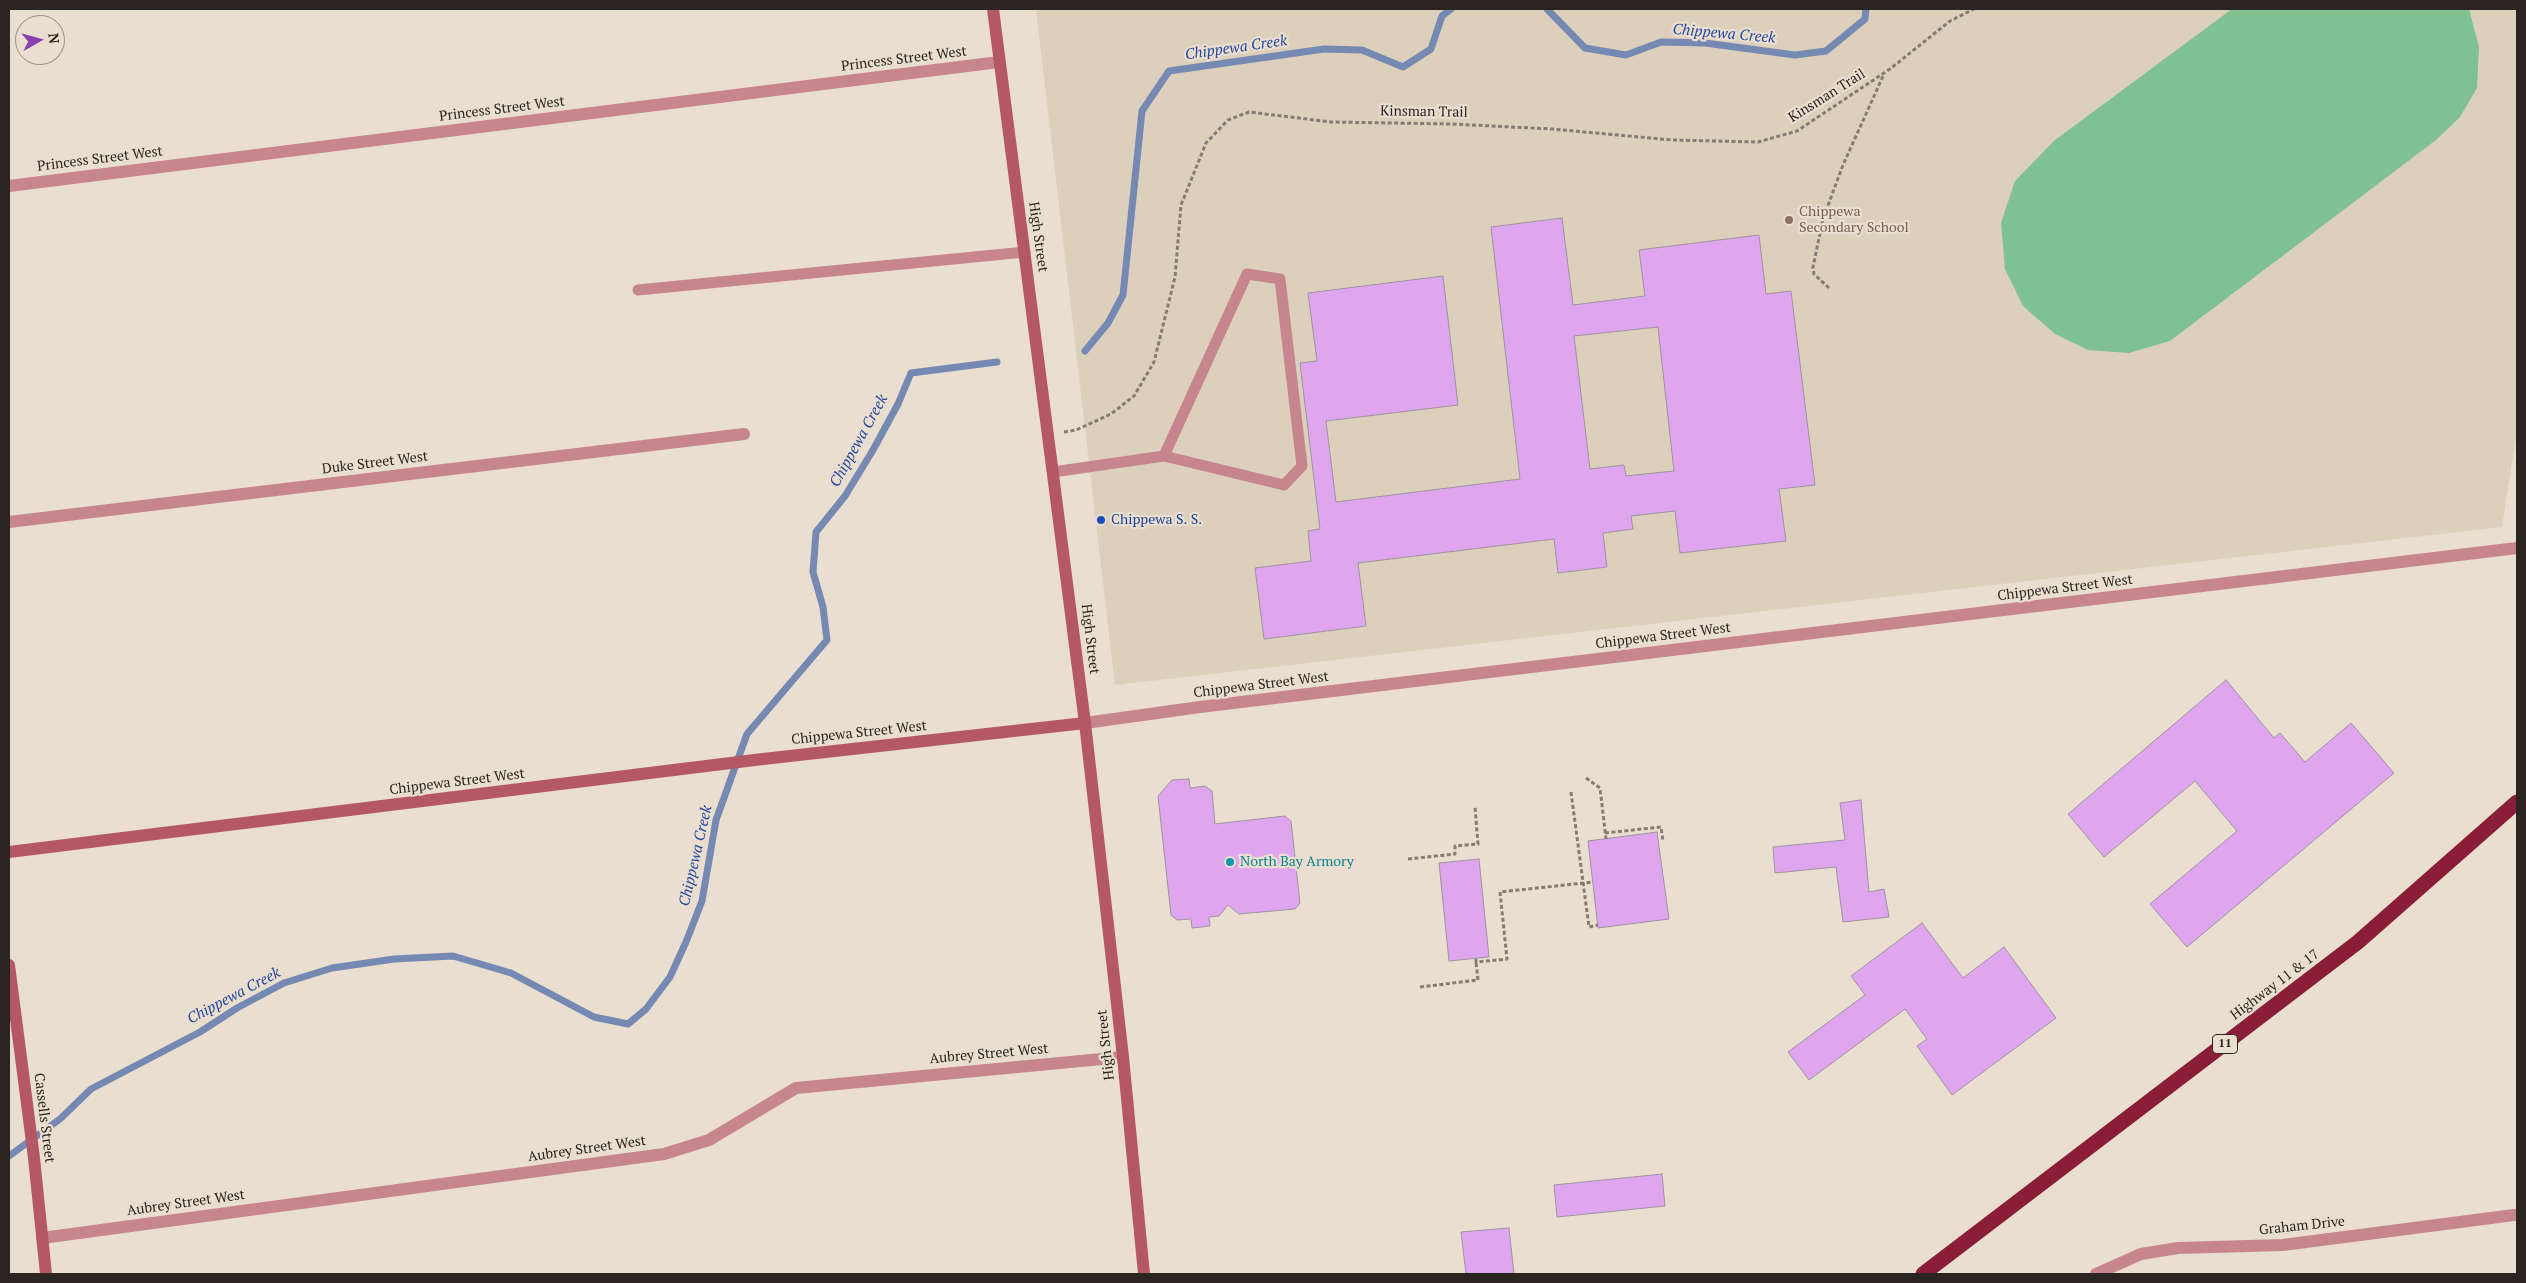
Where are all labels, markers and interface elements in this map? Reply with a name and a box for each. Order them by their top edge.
north arrow [15,15,65,65]
water label: Chippewa Creek [1672,21,1776,47]
text: N [44,32,64,45]
water label: Chippewa Creek [1184,32,1288,64]
street label: Princess Street West [840,43,968,75]
street label: Kinsman Trail [1785,66,1869,126]
street label: Princess Street West [438,93,566,125]
street label: Kinsman Trail [1380,103,1468,121]
street label: Princess Street West [36,143,164,175]
street label: High Street [1025,201,1051,273]
place label: Chippewa Secondary School [1799,204,1909,236]
marker: Chippewa Secondary School [1783,214,1795,226]
water label: Chippewa Creek [826,392,892,490]
street label: Duke Street West [321,448,429,478]
place label: Chippewa S. S. [1111,512,1202,528]
marker: Chippewa S. S. [1095,514,1107,526]
street label: Chippewa Street West [1996,571,2134,605]
street label: High Street [1077,603,1103,675]
street label: Chippewa Street West [1594,619,1732,653]
street label: Chippewa Street West [1192,668,1330,702]
street label: Chippewa Street West [790,718,928,748]
street label: Chippewa Street West [388,765,526,799]
water label: Chippewa Creek [676,804,716,908]
place label: North Bay Armory [1240,854,1354,870]
marker: North Bay Armory [1224,856,1236,868]
street label: Highway 11 & 17 [2227,946,2323,1024]
water label: Chippewa Creek [184,964,284,1028]
street label: High Street [1094,1009,1118,1081]
road number: 11 [2212,1034,2238,1054]
street label: Aubrey Street West [929,1040,1049,1068]
street label: Cassells Street [30,1072,58,1164]
street label: Aubrey Street West [527,1132,647,1166]
street label: Aubrey Street West [126,1186,246,1220]
street label: Graham Drive [2258,1213,2346,1239]

